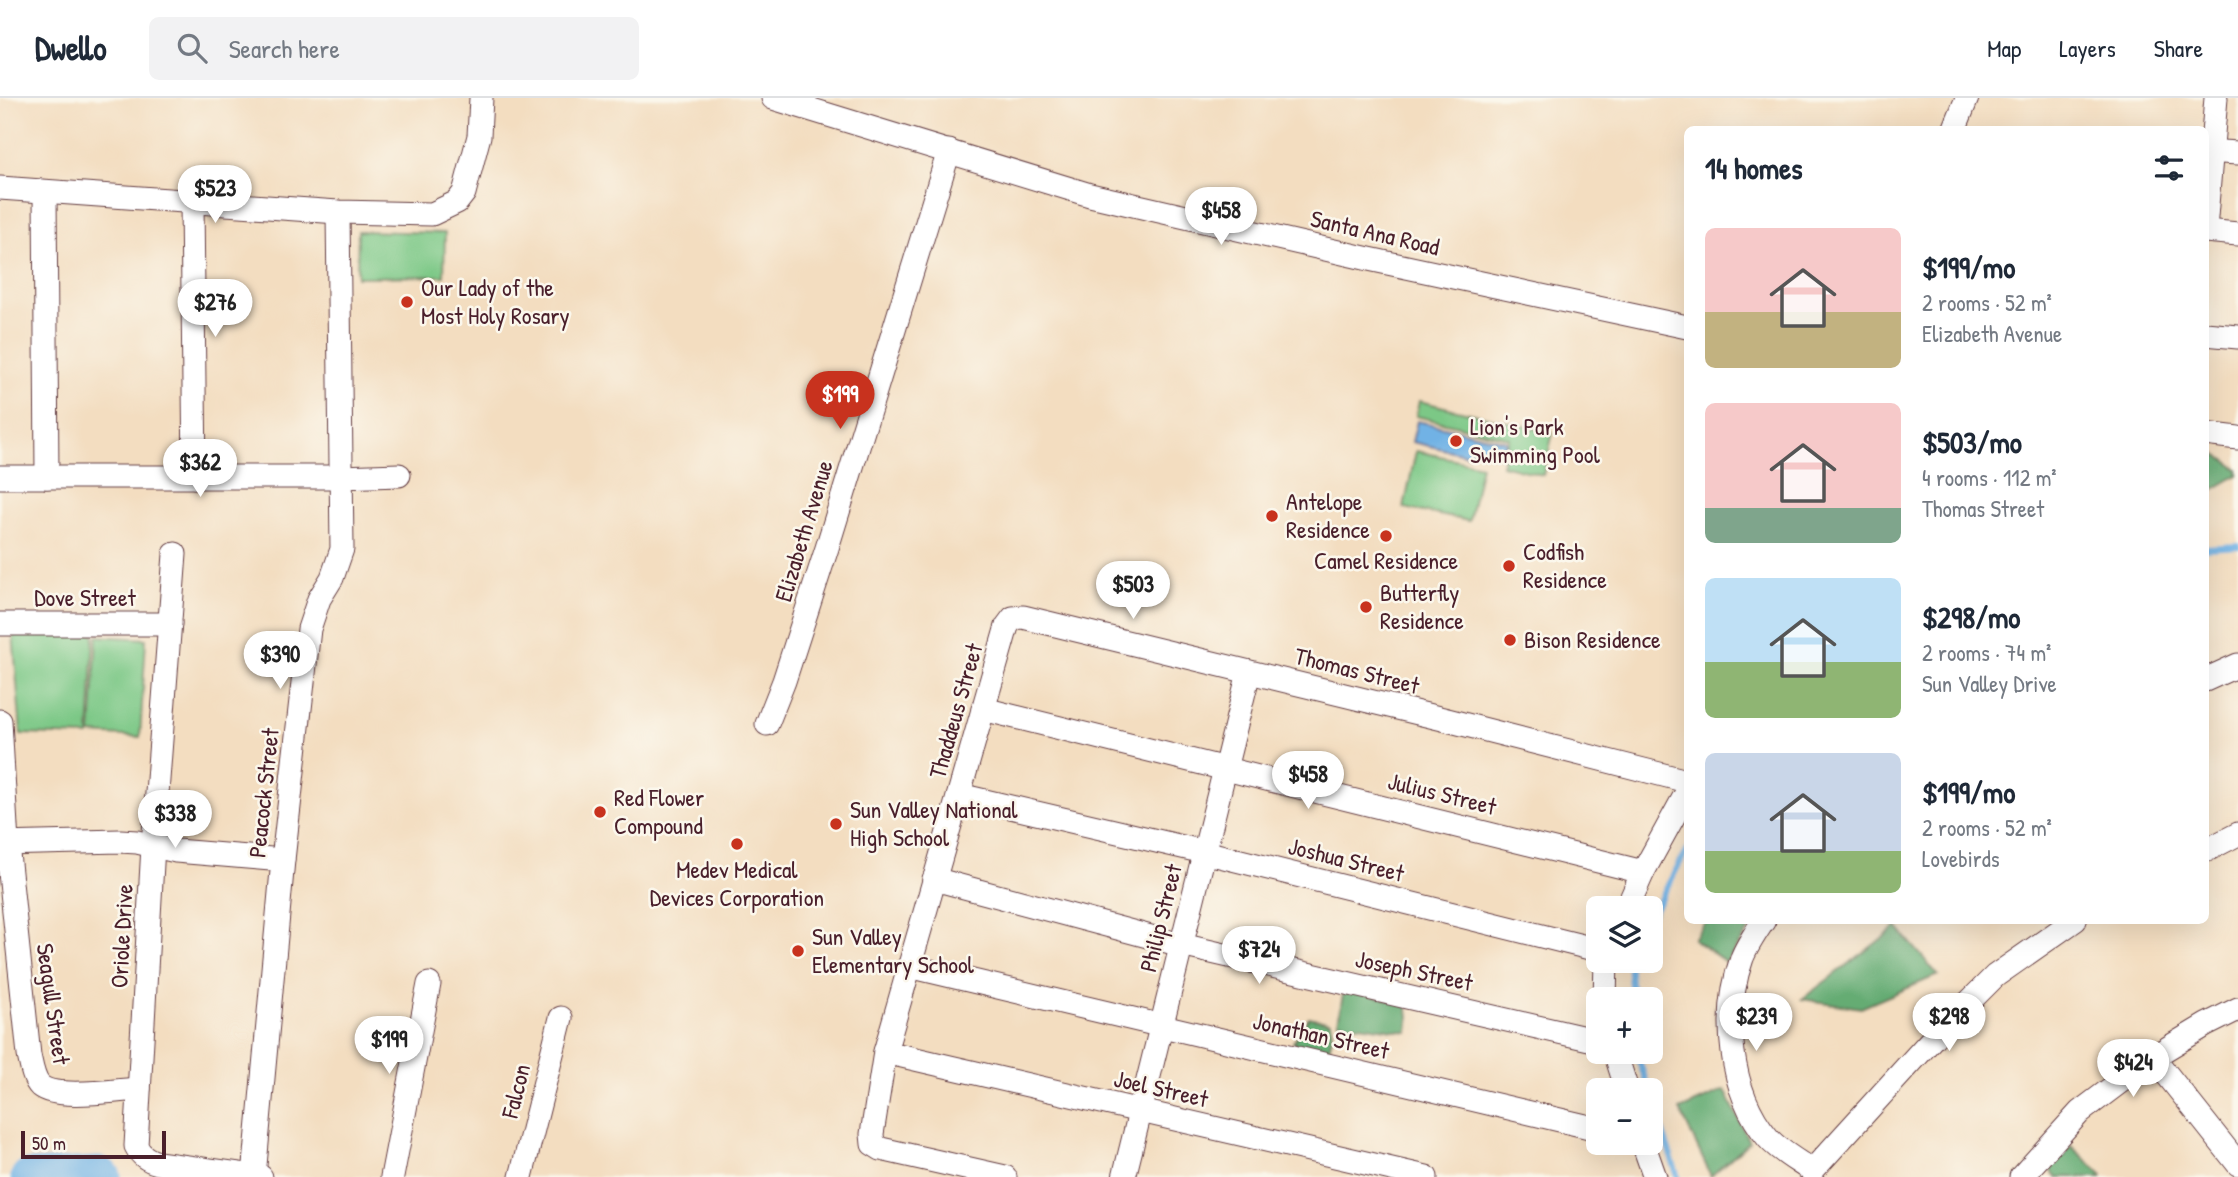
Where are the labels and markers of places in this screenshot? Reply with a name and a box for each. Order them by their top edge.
pin: $523 [174,166,256,225]
pin: $458 [1180,188,1262,247]
place label: Our Lady of the Most Holy Rosary [421,271,570,331]
pin: $276 [174,280,256,339]
marker: Our Lady of the Most Holy Rosary [399,294,415,310]
pin: $199 [799,372,881,431]
place label: Lion's Park Swimming Pool [1470,410,1600,470]
marker: Lion's Park Swimming Pool [1448,433,1464,449]
pin: $362 [159,440,241,499]
place label: Antelope Residence [1286,485,1370,545]
marker: Antelope Residence [1264,508,1280,524]
marker: Camel Residence [1378,528,1394,544]
place label: Codfish Residence [1523,535,1607,595]
place label: Camel Residence [1314,544,1458,576]
marker: Codfish Residence [1501,558,1517,574]
pin: $503 [1092,561,1174,621]
place label: Butterfly Residence [1380,576,1464,636]
marker: Butterfly Residence [1358,599,1374,615]
place label: Bison Residence [1524,623,1661,655]
pin: $390 [239,632,321,691]
marker: Bison Residence [1502,632,1518,648]
pin: $458 [1267,752,1349,811]
place label: Red Flower Compound [614,781,704,841]
pin: $338 [134,790,216,850]
place label: Sun Valley National High School [850,793,1018,853]
marker: Red Flower Compound [592,804,608,820]
marker: Sun Valley National High School [828,816,844,832]
marker: Medev Medical Devices Corporation [729,836,745,852]
place label: Medev Medical Devices Corporation [650,853,824,913]
place label: Sun Valley Elementary School [812,920,975,980]
pin: $724 [1218,926,1300,986]
marker: Sun Valley Elementary School [790,943,806,959]
pin: $239 [1715,993,1797,1053]
pin: $298 [1908,993,1990,1053]
pin: $199 [348,1016,430,1076]
pin: $424 [2092,1040,2174,1099]

